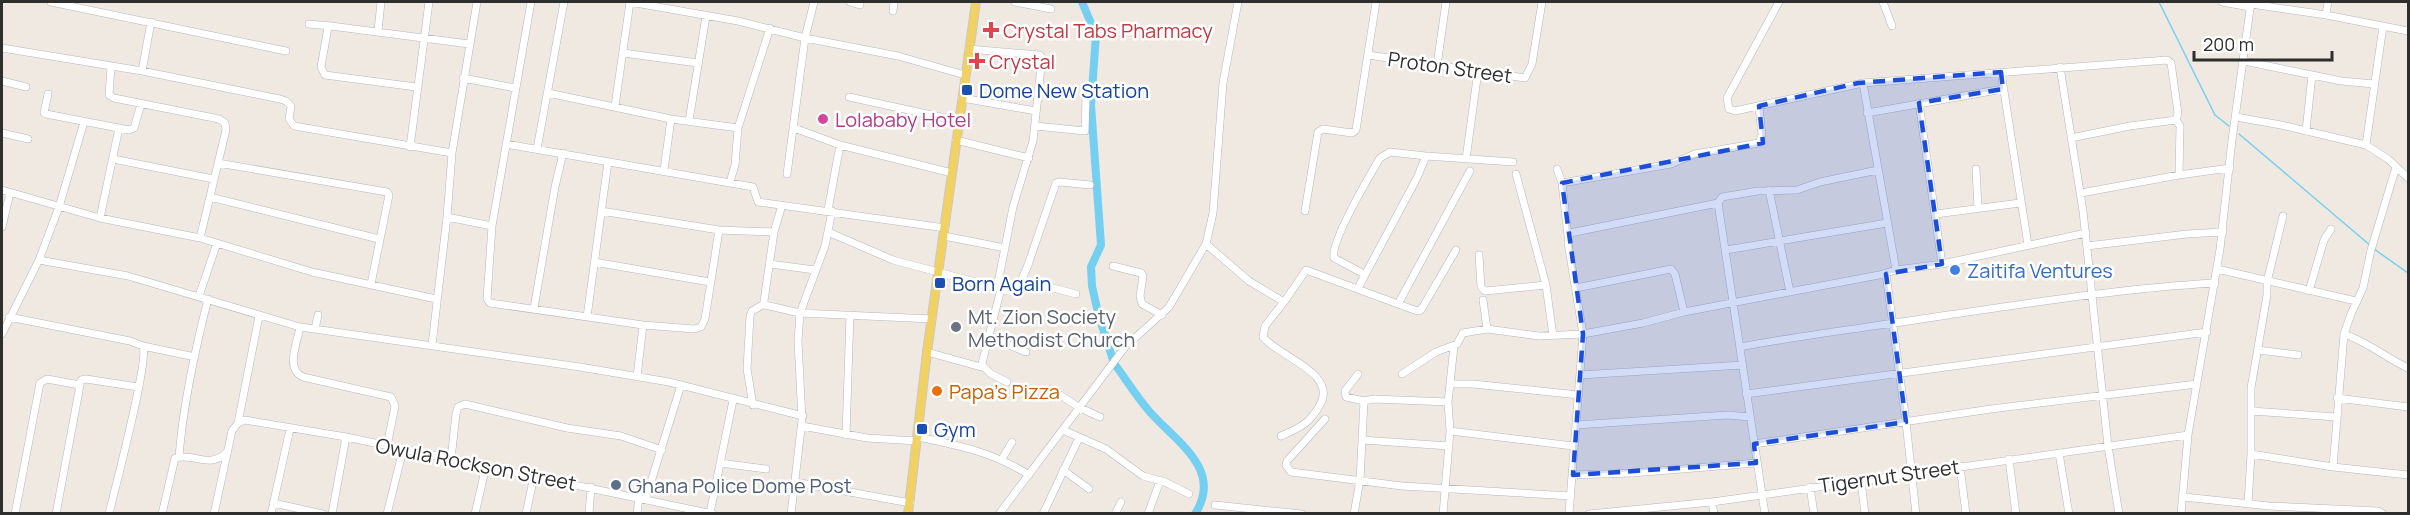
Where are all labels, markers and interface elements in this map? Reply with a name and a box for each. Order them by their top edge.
place label: Crystal Tabs Pharmacy [1003,17,1213,44]
marker: Crystal Tabs Pharmacy [984,23,998,37]
scale bar [2194,24,2332,62]
text: 200 m [2203,32,2254,56]
street label: Proton Street [1386,45,1514,89]
place label: Crystal [989,48,1055,75]
marker: Crystal [970,54,984,68]
place label: Dome New Station [979,77,1149,104]
marker: Dome New Station [960,83,974,97]
place label: Lolababy Hotel [835,106,971,133]
marker: Lolababy Hotel [816,112,830,126]
place label: Zaitifa Ventures [1967,257,2113,284]
marker: Zaitifa Ventures [1948,263,1962,277]
place label: Born Again [952,270,1051,297]
marker: Born Again [933,276,947,290]
place label: Mt. Zion Society Methodist Church [968,303,1135,353]
marker: Mt. Zion Society Methodist Church [949,320,963,334]
place label: Papa's Pizza [949,378,1060,405]
marker: Papa's Pizza [930,384,944,398]
place label: Gym [934,416,976,443]
marker: Gym [915,422,929,436]
street label: Owula Rockson Street [373,431,579,497]
street label: Tigernut Street [1817,453,1961,499]
place label: Ghana Police Dome Post [628,472,852,499]
marker: Ghana Police Dome Post [609,478,623,492]

